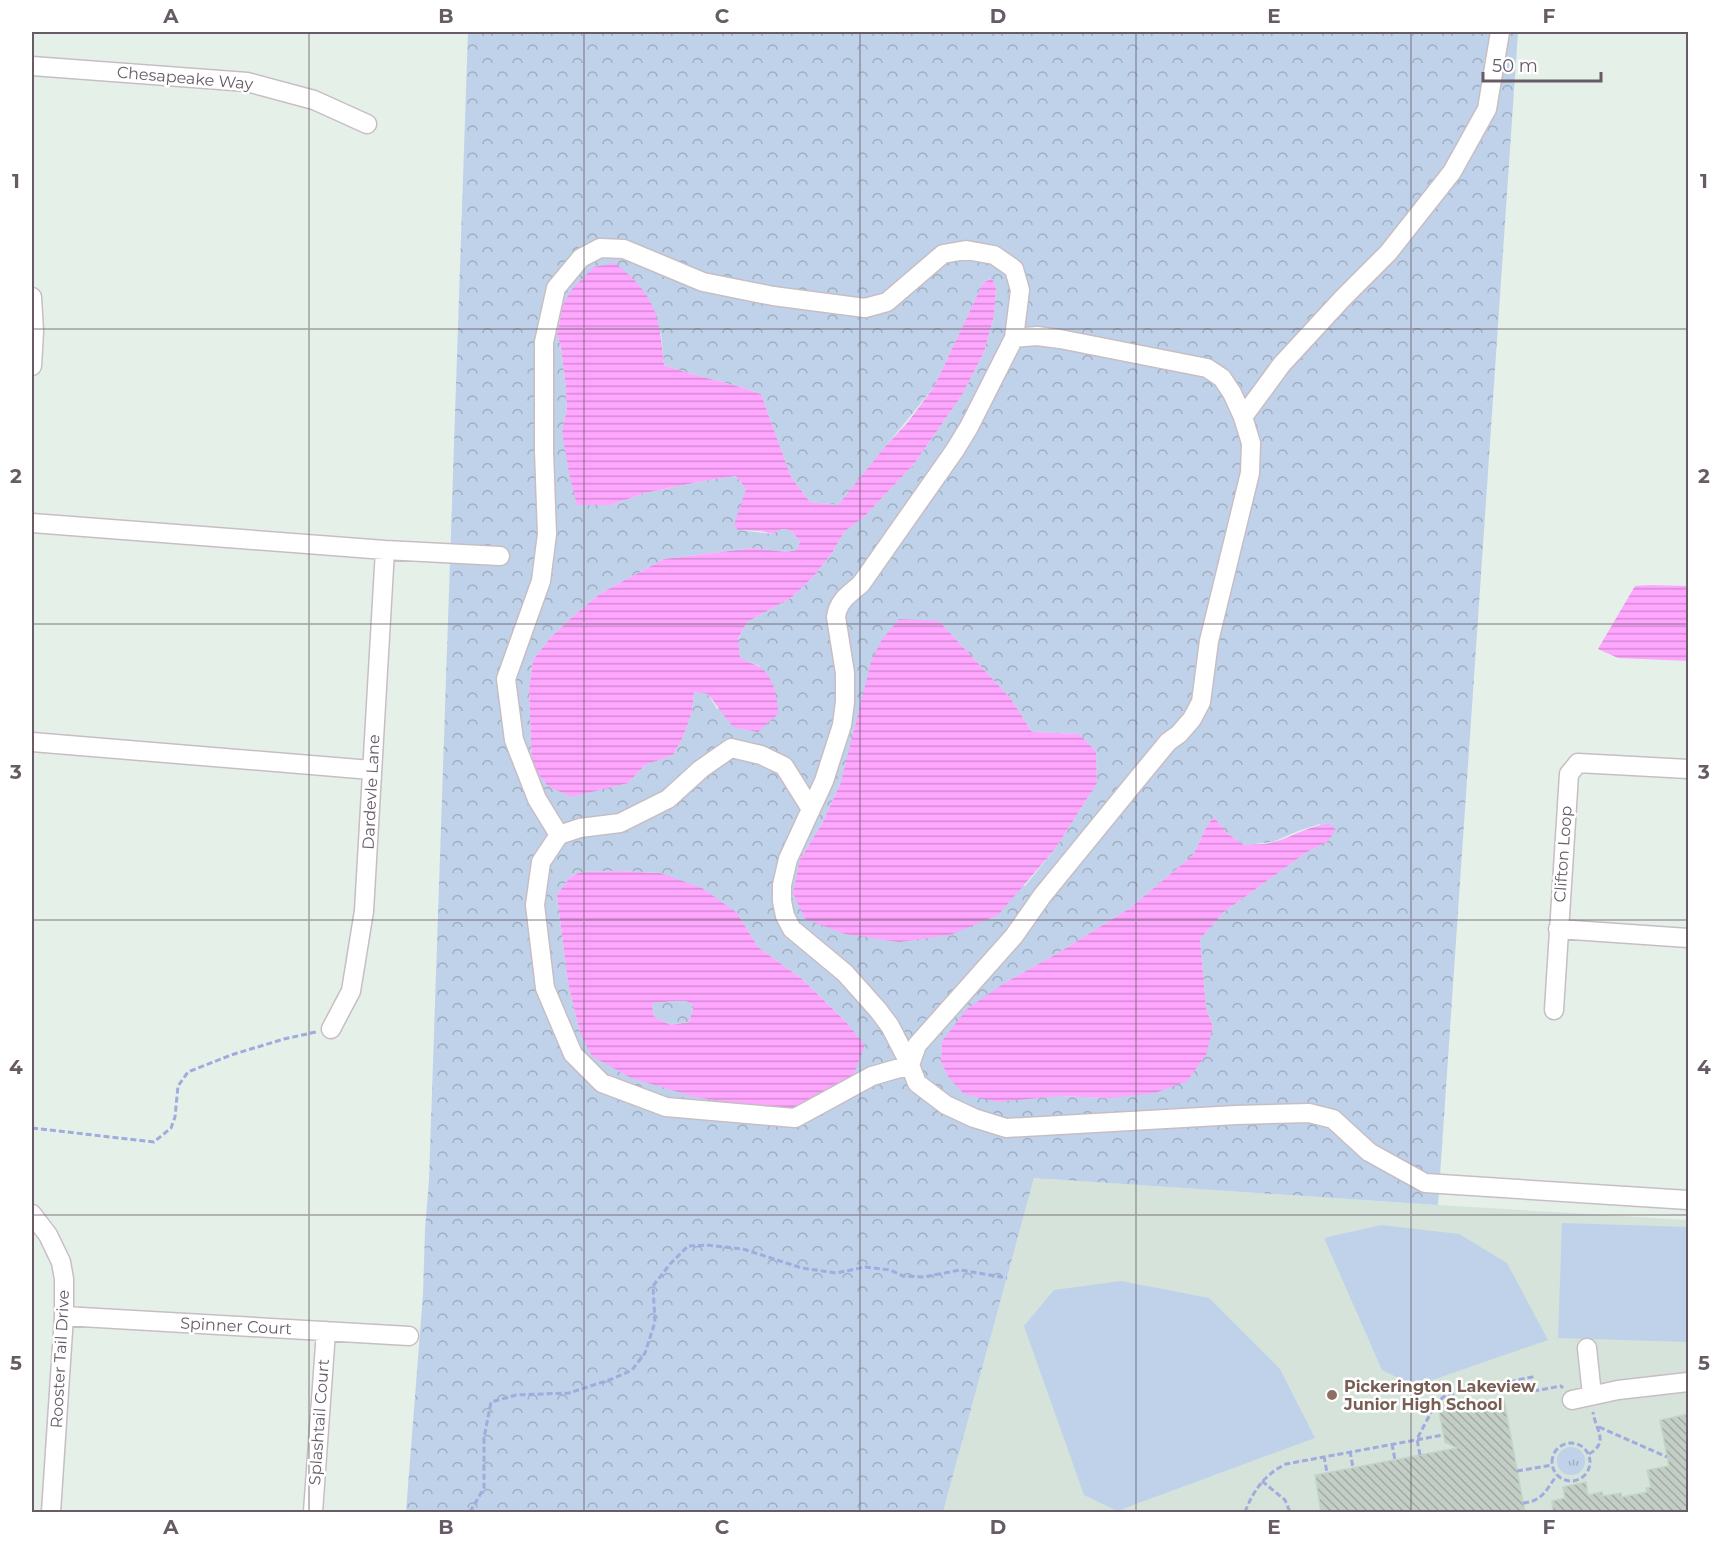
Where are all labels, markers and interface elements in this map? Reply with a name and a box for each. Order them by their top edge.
text: A [162,4,179,28]
text: B [438,4,454,28]
text: C [715,4,730,28]
text: D [990,4,1006,28]
text: E [1267,4,1281,28]
text: F [1543,4,1556,28]
scale bar [1483,45,1602,83]
text: 50 m [1492,55,1538,77]
street label: Chesapeake Way [116,63,254,93]
text: 1 [12,169,20,193]
text: 1 [1700,169,1708,193]
text: 2 [10,464,22,488]
text: 2 [1698,464,1710,488]
street label: Dardevle Lane [358,734,384,850]
text: 3 [9,760,22,784]
text: 3 [1697,760,1710,784]
street label: Clifton Loop [1550,805,1576,903]
text: 4 [9,1055,23,1079]
text: 4 [1697,1055,1711,1079]
street label: Rooster Tail Drive [47,1289,73,1429]
street label: Spinner Court [180,1314,293,1338]
text: 5 [10,1351,22,1375]
text: 5 [1698,1351,1710,1375]
street label: Splashtail Court [305,1358,333,1486]
place label: Pickerington Lakeview Junior High School [1343,1377,1536,1414]
marker: Pickerington Lakeview Junior High School [1325,1388,1339,1402]
text: A [162,1515,179,1539]
text: B [438,1515,454,1539]
text: C [715,1515,730,1539]
text: D [990,1515,1006,1539]
text: E [1267,1515,1281,1539]
text: F [1543,1515,1556,1539]

